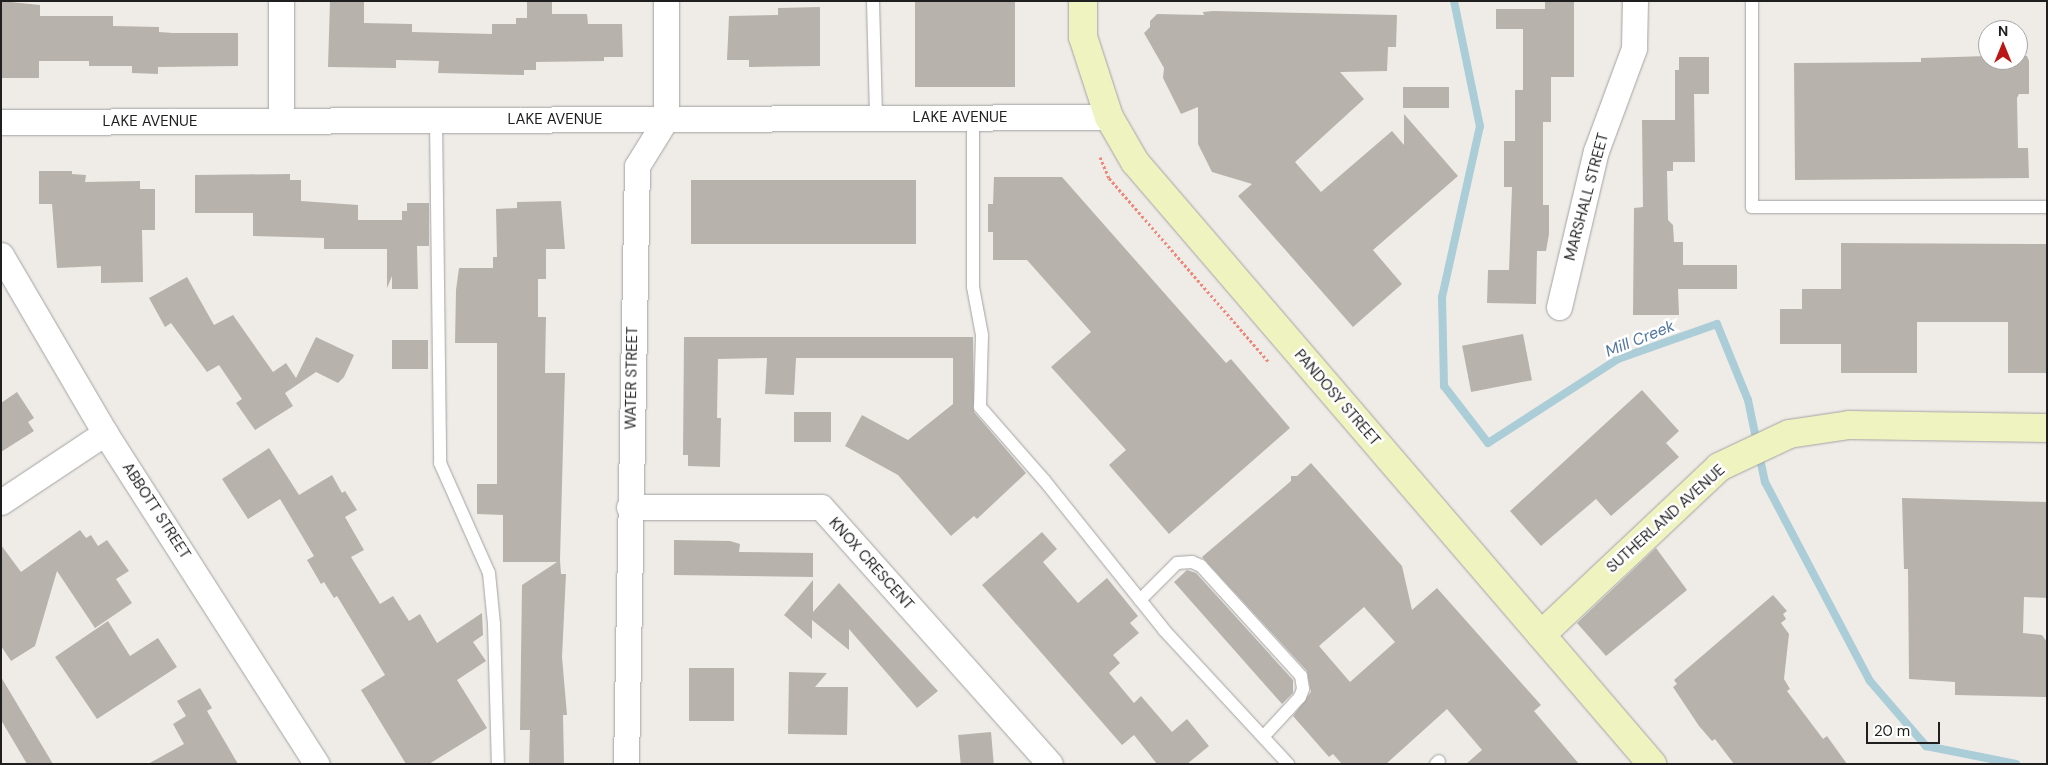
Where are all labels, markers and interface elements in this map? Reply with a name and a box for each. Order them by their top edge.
north arrow [1978,20,2028,70]
text: N [1998,22,2008,40]
street label: LAKE AVENUE [913,109,1007,127]
street label: LAKE AVENUE [508,111,602,129]
street label: LAKE AVENUE [103,113,197,131]
street label: MARSHALL STREET [1561,131,1613,263]
water label: Mill Creek [1603,316,1677,362]
street label: WATER STREET [622,326,642,430]
street label: PANDOSY STREET [1290,346,1384,450]
street label: ABBOTT STREET [118,460,194,562]
street label: SUTHERLAND AVENUE [1603,461,1729,577]
street label: KNOX CRESCENT [825,514,917,614]
scale bar [1868,712,1942,744]
text: 20 m [1874,721,1910,741]

